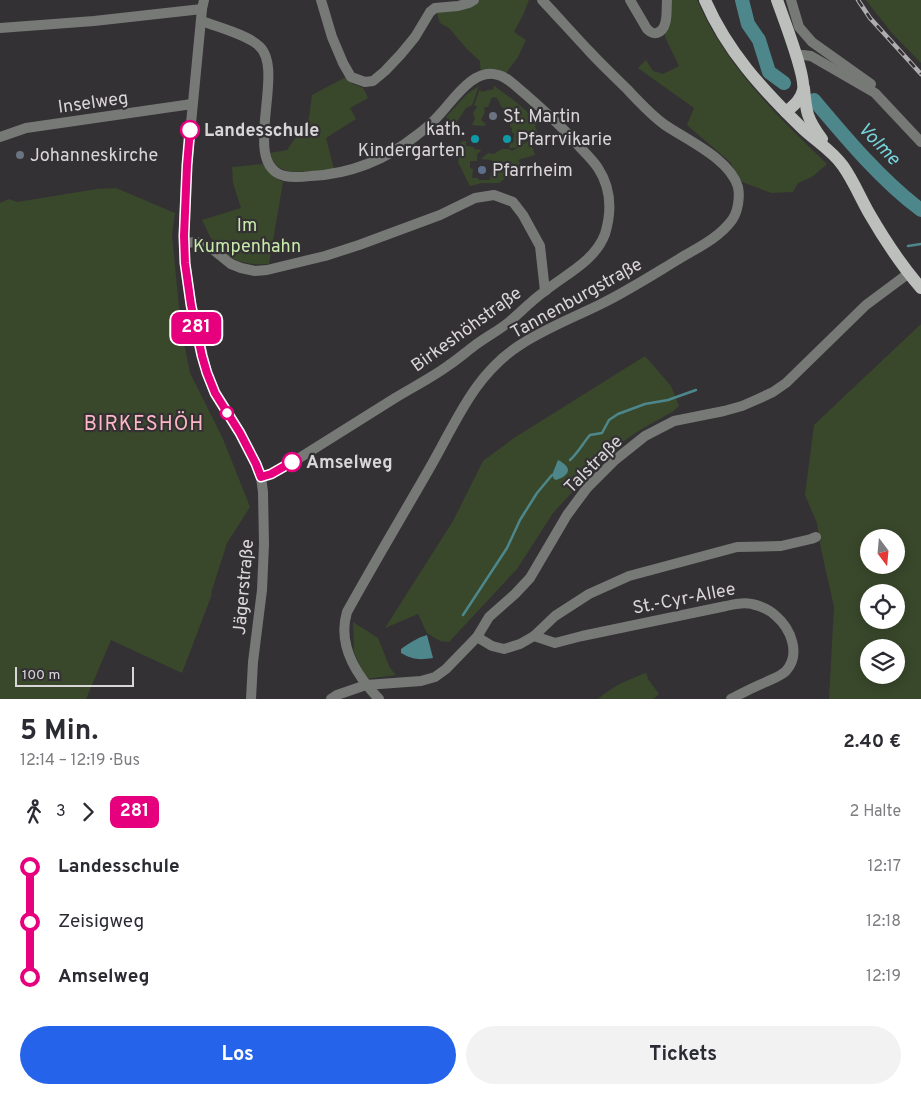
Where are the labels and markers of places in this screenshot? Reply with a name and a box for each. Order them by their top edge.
place label: St. Martin [503,106,580,129]
marker: St. Martin [487,110,499,122]
place label: kath. Kindergarten [358,119,465,163]
marker: Landesschule [180,120,200,140]
place label: Landesschule [204,120,319,143]
place label: Pfarrvikarie [517,129,612,152]
marker: kath. Kindergarten [469,133,481,145]
marker: Pfarrvikarie [501,133,513,145]
place label: Johanneskirche [30,145,158,168]
marker: Johanneskirche [14,149,26,161]
place label: Pfarrheim [492,160,573,183]
marker: Pfarrheim [476,164,488,176]
unlabelled marker [220,406,234,420]
marker: Amselweg [282,452,302,472]
place label: Amselweg [306,452,393,475]

